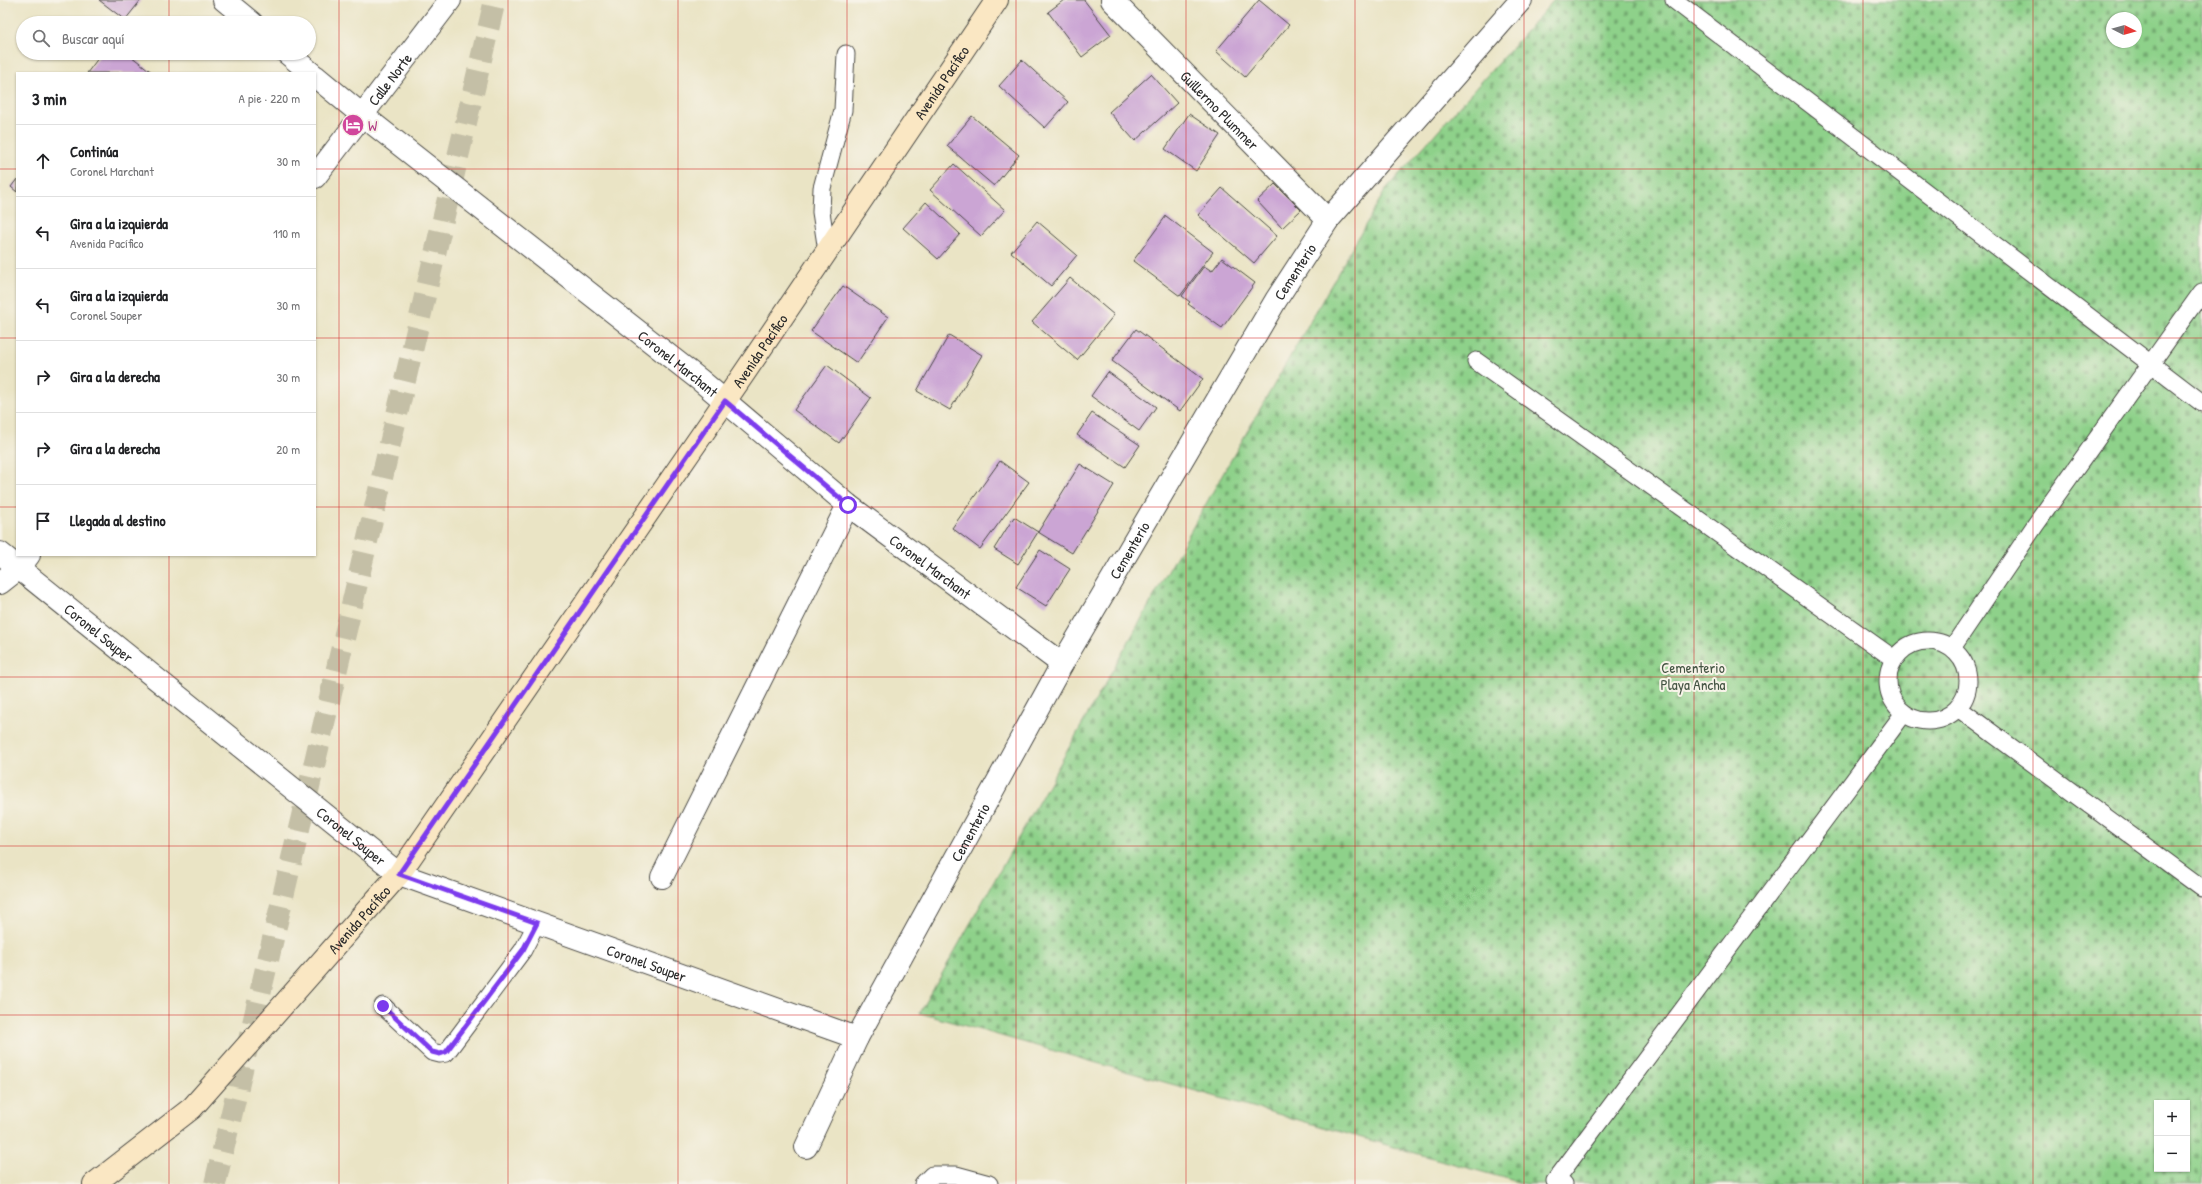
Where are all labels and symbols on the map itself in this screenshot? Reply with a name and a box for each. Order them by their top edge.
north arrow [2106,12,2142,48]
street label: Avenida Pacífico [909,41,974,123]
street label: Calle Norte [363,49,416,110]
street label: Guillermo Plummer [1176,65,1264,154]
hotel icon: W [340,112,366,138]
place label: W [368,115,378,136]
street label: Cementerio [1268,239,1321,304]
street label: Avenida Pacífico [727,310,792,392]
street label: Coronel Marchant [634,325,723,402]
route start [839,496,857,514]
street label: Cementerio [1104,517,1154,583]
street label: Coronel Marchant [885,529,976,604]
street label: Coronel Souper [60,598,138,667]
park label: Cementerio Playa Ancha [1661,657,1726,695]
street label: Cementerio [945,799,994,865]
street label: Coronel Souper [312,801,391,870]
street label: Avenida Pacífico [323,881,395,958]
street label: Coronel Souper [604,939,690,987]
route end [374,997,392,1015]

